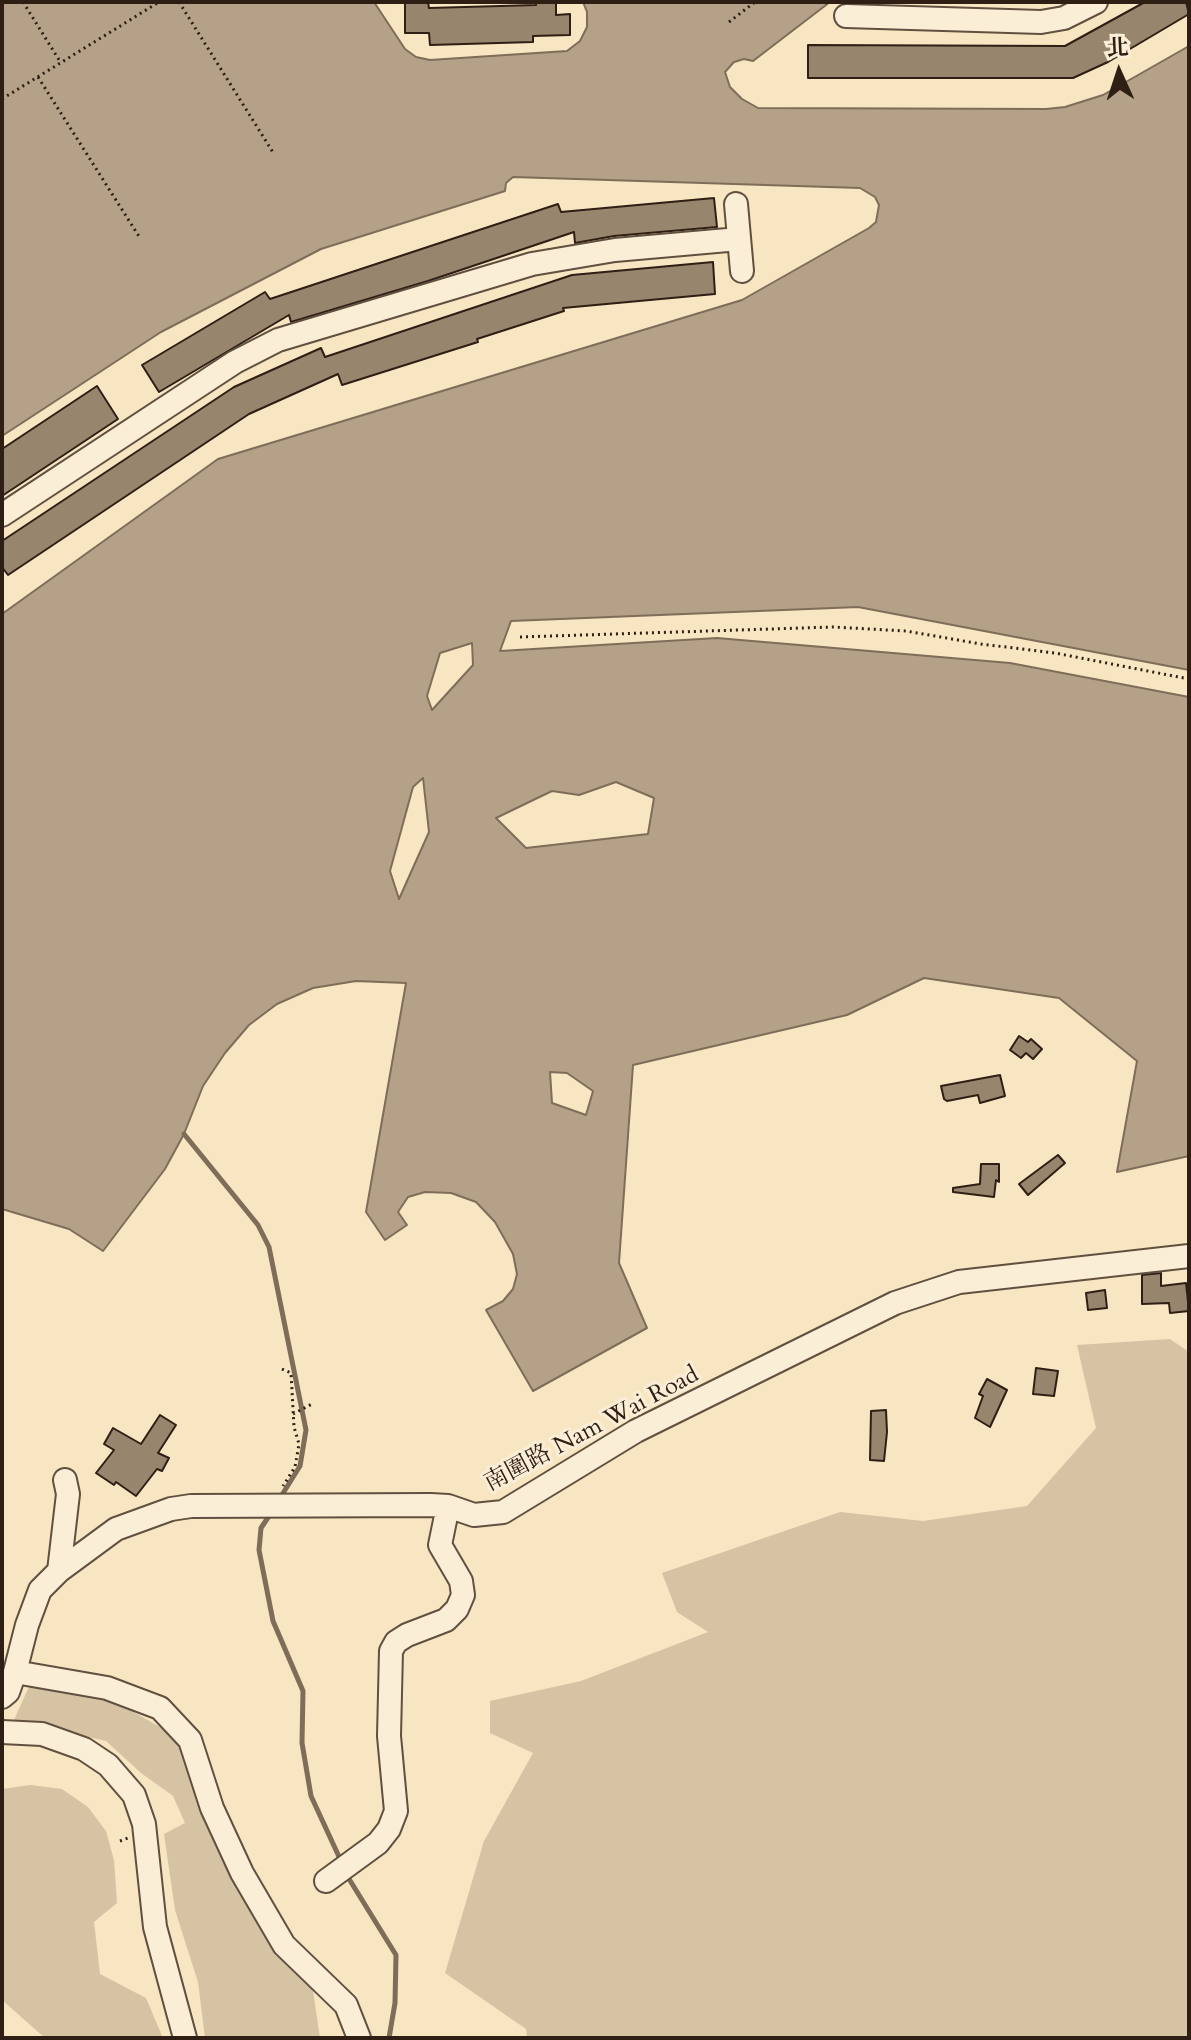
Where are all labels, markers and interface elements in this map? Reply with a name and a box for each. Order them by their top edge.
north arrow [1079,32,1159,112]
text: 北 [1106,32,1130,64]
street label: 南圍路 Nam Wai Road [480,1361,704,1499]

